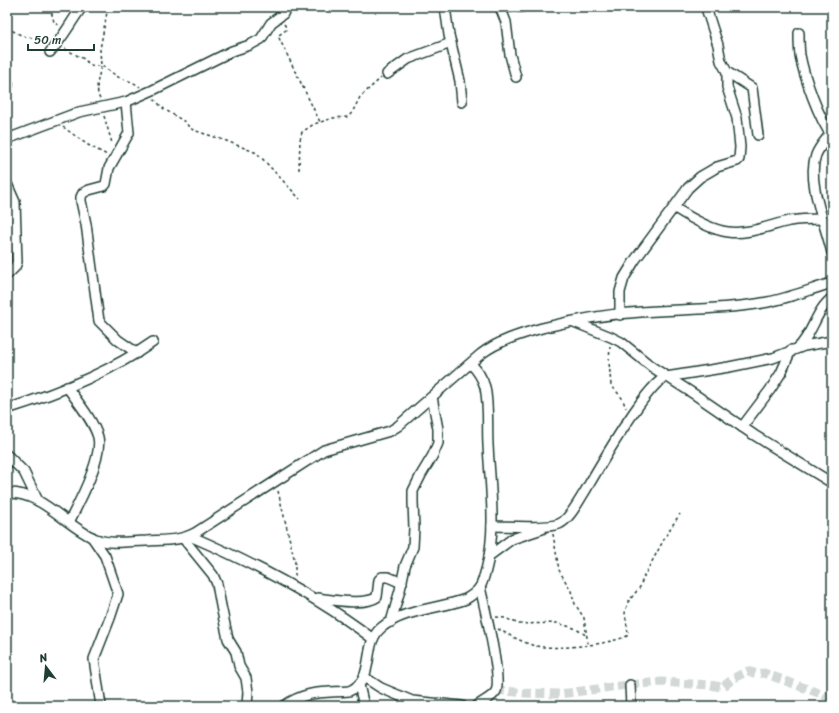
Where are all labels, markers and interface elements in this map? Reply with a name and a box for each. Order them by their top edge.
scale bar [28,26,94,52]
text: 50 m [34,29,61,51]
north arrow [26,647,66,687]
text: N [36,648,50,668]

